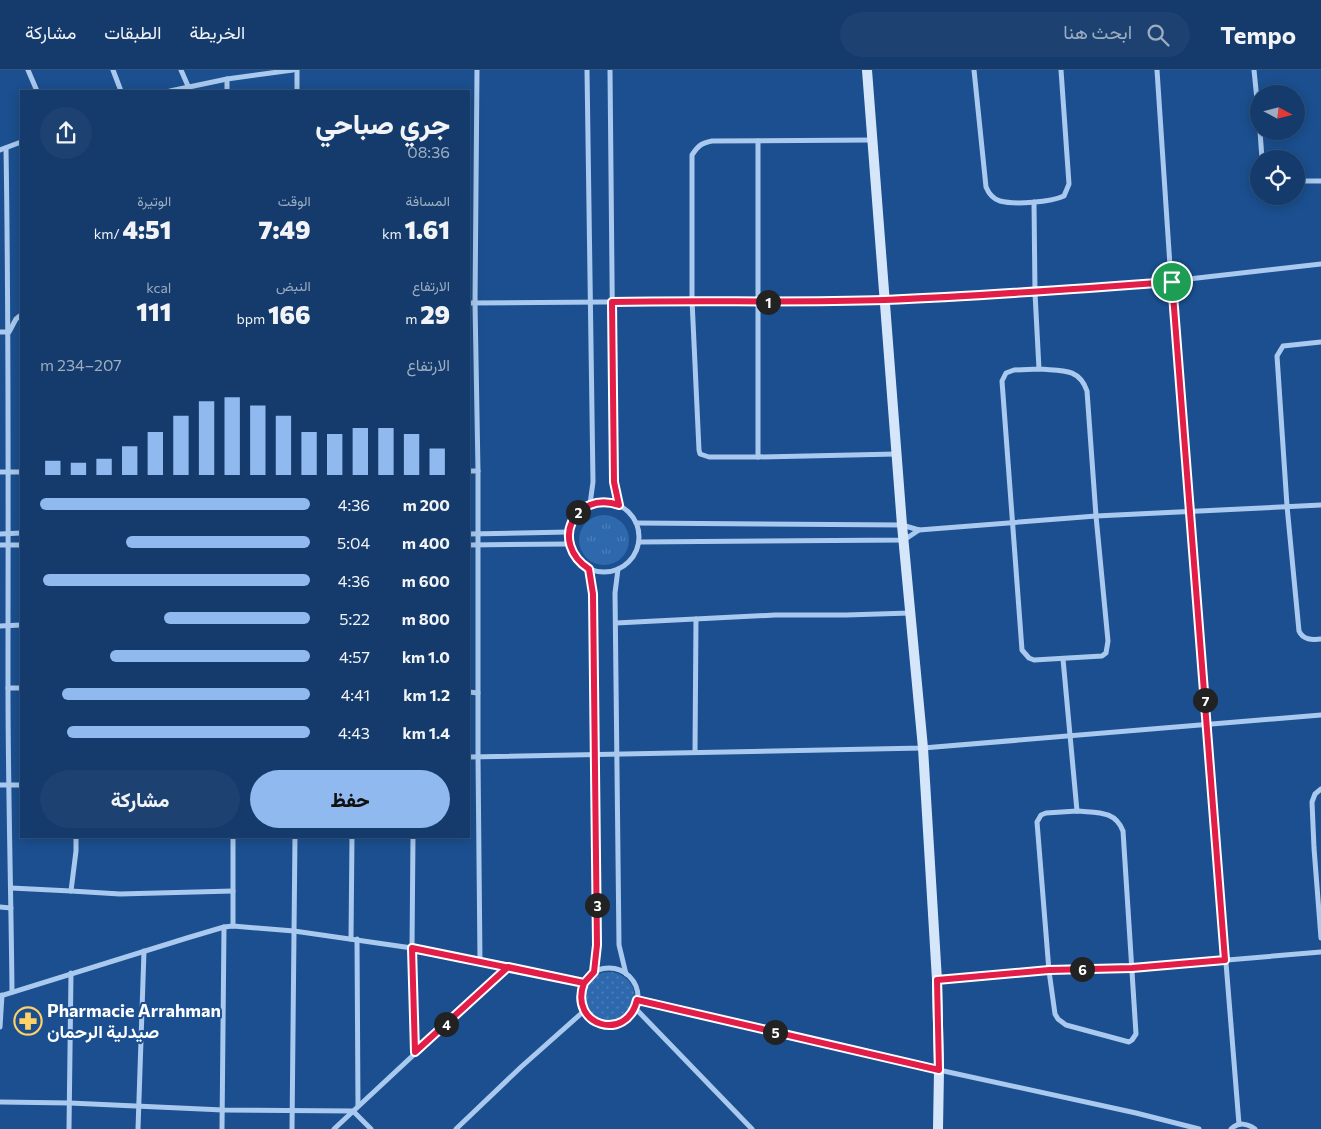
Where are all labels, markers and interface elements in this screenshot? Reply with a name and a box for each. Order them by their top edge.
search box [840,12,1190,57]
text: ابحث هنا [1063,20,1132,43]
text: Tempo [1220,20,1296,49]
text: مشاركة [25,21,76,43]
text: الطبقات [104,21,161,43]
text: الخريطة [189,21,245,43]
icon: search [1144,21,1172,49]
north arrow [1250,85,1305,140]
map controls [1250,85,1305,205]
text: جري صباحي [315,106,450,140]
button: share [40,107,92,159]
text: 08:36 [407,142,450,161]
button: locate [1250,150,1305,205]
text: الوتيرة [137,192,171,209]
text: الوقت [278,192,311,209]
text: المسافة [406,192,450,209]
text: 4:51 [122,214,171,244]
text: 7:49 [259,214,311,244]
text: 1.61 [404,214,450,244]
text: /km [94,225,122,242]
text: km [382,225,404,242]
pin [1151,261,1193,303]
icon: arrive [1158,268,1186,296]
text: النبض [276,277,311,294]
text: الارتفاع [412,277,450,294]
text: kcal [146,279,171,296]
pin: 1 [756,290,780,314]
text: 1 [765,294,772,311]
text: 111 [136,296,171,326]
text: 166 [268,299,311,329]
text: 29 [420,299,450,329]
text: bpm [236,310,268,327]
text: m [405,310,420,327]
text: 207–234 m [40,355,122,374]
text: الارتفاع [407,355,450,374]
text: 4:36 [338,495,370,514]
text: 200 m [403,495,450,514]
pin: 2 [566,500,590,524]
text: 2 [575,504,582,521]
text: 5:04 [337,533,370,552]
text: 400 m [402,533,450,552]
text: 4:36 [338,571,370,590]
text: 600 m [402,571,450,590]
text: 5:22 [339,609,370,628]
text: 800 m [402,609,450,628]
text: 4:57 [339,647,370,666]
text: 1.0 km [402,647,450,666]
text: 4:41 [341,685,370,704]
text: 1.2 km [403,685,450,704]
pin: 7 [1192,688,1218,712]
text: 7 [1202,692,1209,709]
text: 4:43 [338,723,370,742]
text: 1.4 km [403,723,450,742]
button: مشاركة [40,770,240,828]
button: حفظ [250,770,450,828]
pin: 3 [584,892,610,918]
text: 3 [593,897,602,914]
pin: 6 [1070,956,1094,982]
text: 6 [1078,961,1087,978]
place label: Pharmacie Arrahman صيدلية الرحمان [47,999,221,1043]
pharmacy icon: Pharmacie Arrahman صيدلية الرحمان [13,1006,43,1036]
pin: 4 [434,1012,458,1036]
text: 4 [442,1016,451,1033]
pin: 5 [762,1020,788,1044]
text: 5 [771,1024,780,1041]

